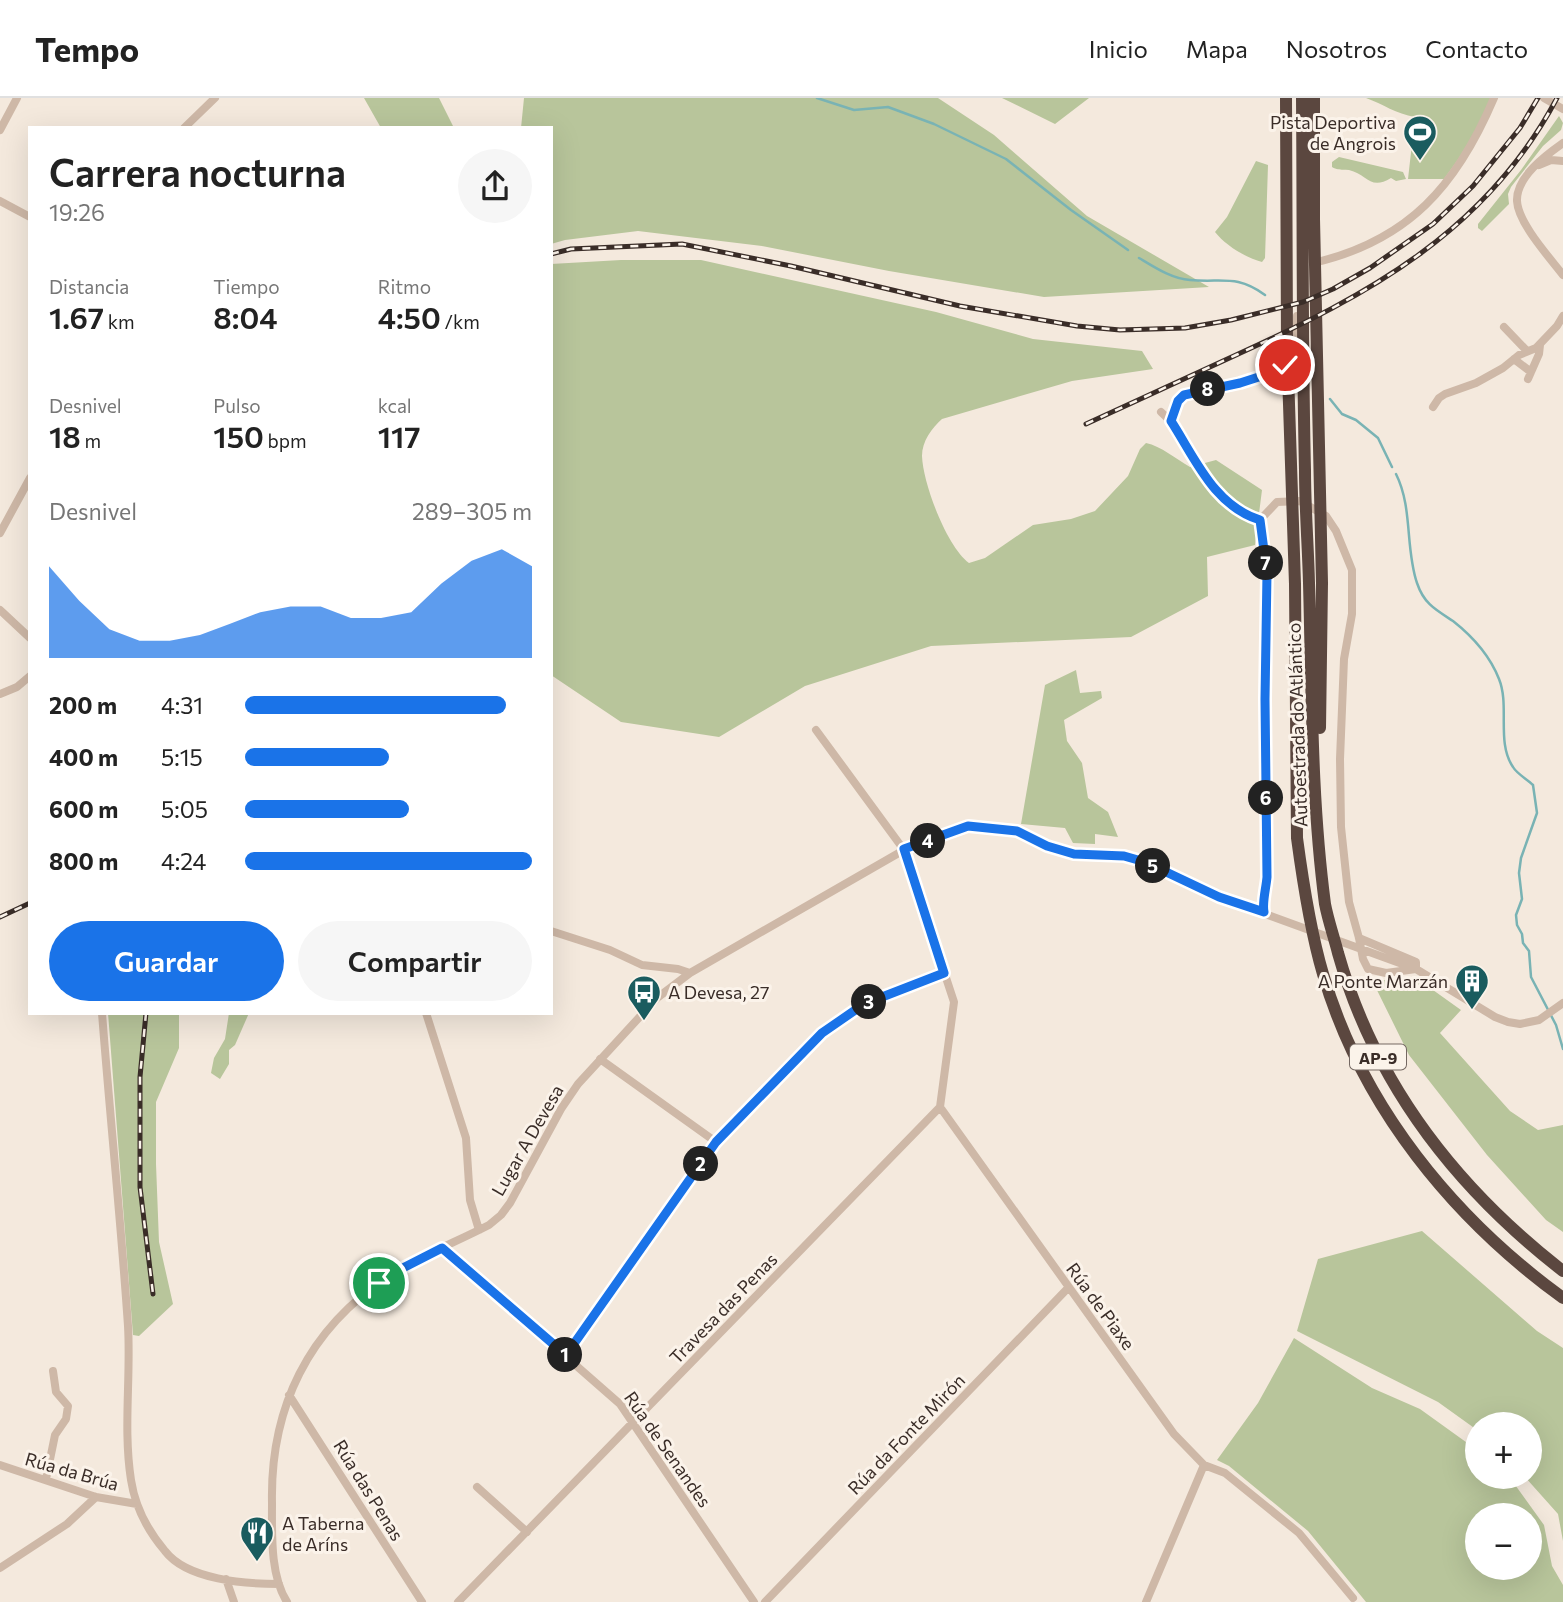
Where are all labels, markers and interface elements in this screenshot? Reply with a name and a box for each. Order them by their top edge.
text: Tempo [35,28,139,69]
text: Inicio [1089,34,1148,63]
text: Mapa [1186,34,1248,63]
text: Nosotros [1286,34,1387,63]
text: Contacto [1425,34,1528,63]
place label: Pista Deportiva de Angrois [1270,111,1396,154]
sports icon: Pista Deportiva de Angrois [1401,113,1439,162]
text: Carrera nocturna [49,148,346,195]
button: share [458,149,532,223]
text: 19:26 [49,198,105,226]
text: Distancia [49,275,129,298]
text: Tiempo [213,275,280,298]
text: Ritmo [378,275,431,298]
text: 1.67 [49,298,104,335]
text: 8:04 [213,298,278,335]
text: 4:50 [378,298,441,335]
text: km [104,310,135,333]
text: /km [441,310,480,333]
pin [1255,335,1315,395]
icon: check [1266,346,1304,384]
pin: 8 [1190,372,1226,406]
text: 8 [1202,377,1213,400]
text: Desnivel [49,394,122,417]
text: Pulso [213,394,261,417]
text: kcal [378,394,412,417]
text: 18 [49,417,81,454]
text: 150 [213,417,264,454]
text: 117 [378,417,421,454]
text: m [81,429,101,452]
text: bpm [264,429,307,452]
text: Desnivel [49,497,137,525]
text: 289–305 m [412,497,532,525]
pin: 7 [1248,546,1284,580]
text: 7 [1260,551,1271,574]
street label: Autoestrada do Atlántico [1282,622,1312,828]
text: 200 m [49,691,117,719]
text: 4:31 [161,691,203,719]
text: 400 m [49,743,118,771]
text: 5:15 [161,743,203,771]
pin: 6 [1248,780,1284,816]
text: 6 [1260,786,1271,809]
text: 600 m [49,795,118,823]
text: 5:05 [161,795,208,823]
pin: 4 [911,824,946,858]
text: 4 [922,829,933,852]
text: 800 m [49,847,118,875]
text: 4:24 [161,847,206,875]
pin: 5 [1136,848,1170,884]
text: 5 [1147,854,1158,877]
button: Guardar [49,921,284,1001]
button: Compartir [298,921,532,1001]
building icon: A Ponte Marzán [1453,962,1491,1011]
place label: A Ponte Marzán [1318,970,1448,992]
bus stop icon: A Devesa, 27 [625,973,663,1022]
place label: A Devesa, 27 [668,981,769,1003]
pin: 3 [852,984,886,1020]
text: 3 [863,990,874,1013]
road number: AP-9 [1350,1044,1406,1070]
street label: Lugar A Devesa [486,1081,568,1199]
pin: 2 [684,1146,718,1182]
text: 2 [695,1152,706,1175]
street label: Travesa das Penas [665,1248,781,1368]
pin [349,1253,409,1313]
street label: Rúa de Piaxe [1062,1258,1140,1354]
icon: arrive [360,1264,398,1302]
pin: 1 [548,1338,582,1372]
text: 1 [560,1343,569,1366]
street label: Rúa da Fonte Mirón [843,1369,969,1499]
street label: Rúa de Senandes [620,1387,716,1511]
map controls [1465,1412,1542,1580]
button: + [1465,1412,1542,1489]
street label: Rúa das Penas [329,1436,409,1544]
street label: Rúa da Brúa [23,1447,121,1495]
button: − [1465,1503,1542,1580]
place label: A Taberna de Aríns [282,1512,364,1555]
restaurant icon: A Taberna de Aríns [238,1514,276,1563]

